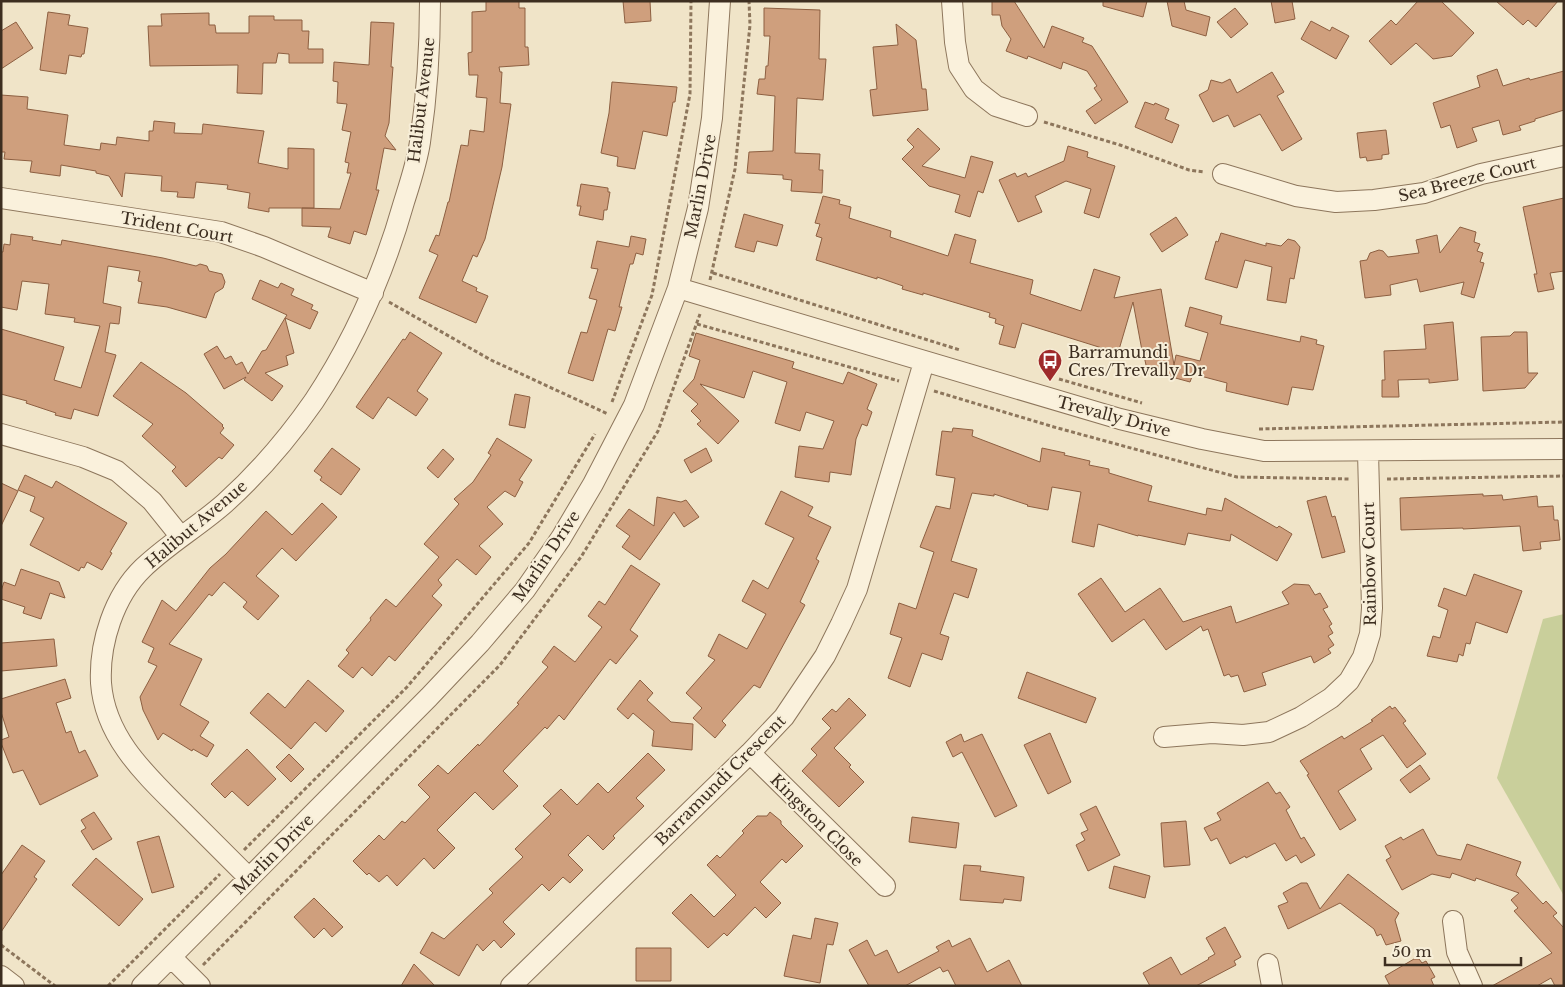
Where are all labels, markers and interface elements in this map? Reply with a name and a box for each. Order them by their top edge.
street label: Halibut Avenue [403,36,439,164]
street label: Marlin Drive [680,132,720,240]
street label: Sea Breeze Court [1396,152,1538,206]
street label: Trident Court [119,207,235,247]
place label: Barramundi Cres/Trevally Dr [1068,342,1205,380]
bus stop icon: Barramundi Cres/Trevally Dr [1037,348,1063,382]
street label: Trevally Drive [1055,391,1173,441]
street label: Halibut Avenue [141,476,251,572]
street label: Rainbow Court [1358,502,1380,626]
street label: Marlin Drive [508,506,584,606]
street label: Barramundi Crescent [651,711,789,849]
street label: Kingston Close [766,769,868,871]
street label: Marlin Drive [228,809,318,899]
scale bar [1385,934,1521,966]
text: 50 m [1392,942,1432,961]

